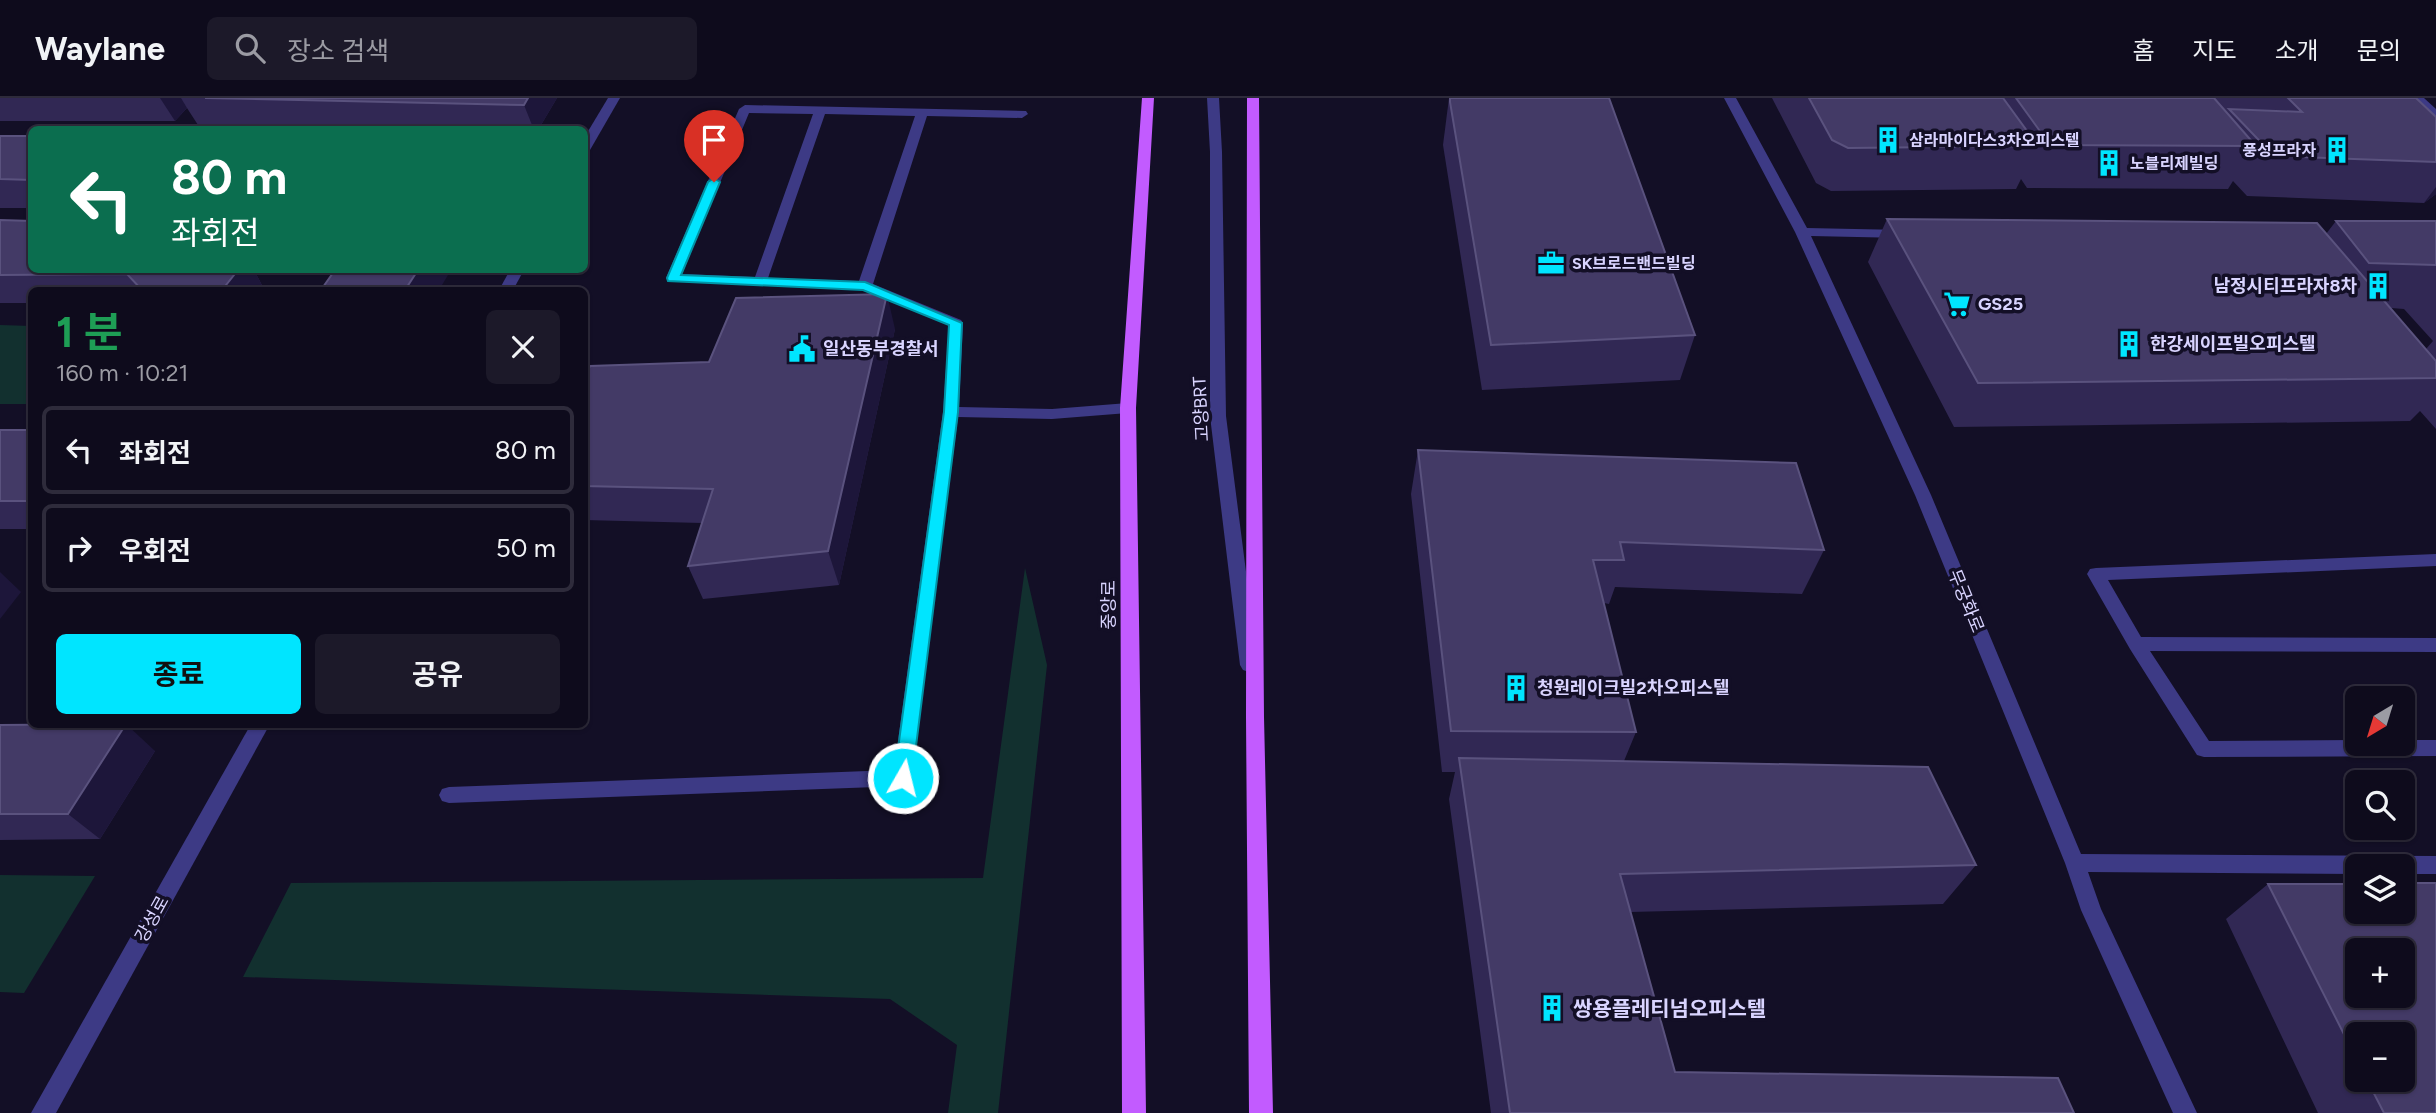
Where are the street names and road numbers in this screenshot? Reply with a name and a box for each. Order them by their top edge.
street label: 고양BRT [1188,376,1214,442]
street label: 무궁화로 [1943,566,1989,636]
street label: 중앙로 [1098,580,1120,630]
street label: 강성로 [130,892,174,946]

